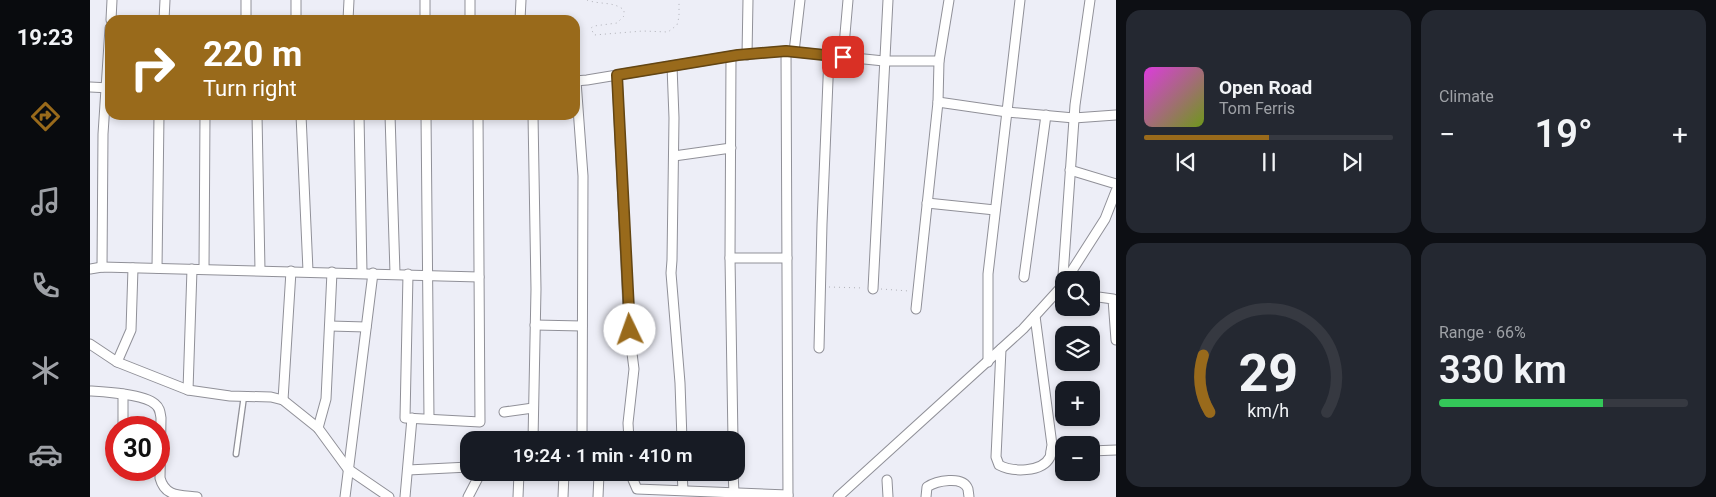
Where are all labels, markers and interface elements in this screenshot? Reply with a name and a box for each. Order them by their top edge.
text: 19:23 [17,25,73,50]
text: 220 m [203,34,302,75]
icon: right [120,35,185,100]
pin [822,36,864,78]
icon: arrive [829,43,857,71]
text: Turn right [203,76,297,101]
text: Open Road [1219,76,1312,99]
text: Climate [1439,87,1494,106]
icon: directions [28,99,63,134]
text: Tom Ferris [1219,99,1295,118]
text: 19° [1535,112,1593,156]
text: − [1439,118,1455,151]
text: + [1672,118,1688,151]
icon: previous [1172,148,1200,176]
icon: pause [1255,148,1283,176]
icon: next [1338,148,1366,176]
icon: music [28,184,63,219]
icon: phone [28,268,63,303]
map controls [1055,271,1100,481]
button: search [1055,271,1100,316]
position arrow [603,303,655,355]
text: Range · 66% [1439,323,1526,342]
button: layers [1055,326,1100,371]
text: 29 [1239,343,1298,404]
text: 330 km [1439,348,1567,392]
icon: climate [28,353,63,388]
button: + [1055,381,1100,426]
text: km/h [1248,400,1289,421]
speed limit sign: 30 [105,416,170,481]
button: − [1055,436,1100,481]
icon: car [28,437,63,472]
text: 19:24 · 1 min · 410 m [512,444,693,467]

